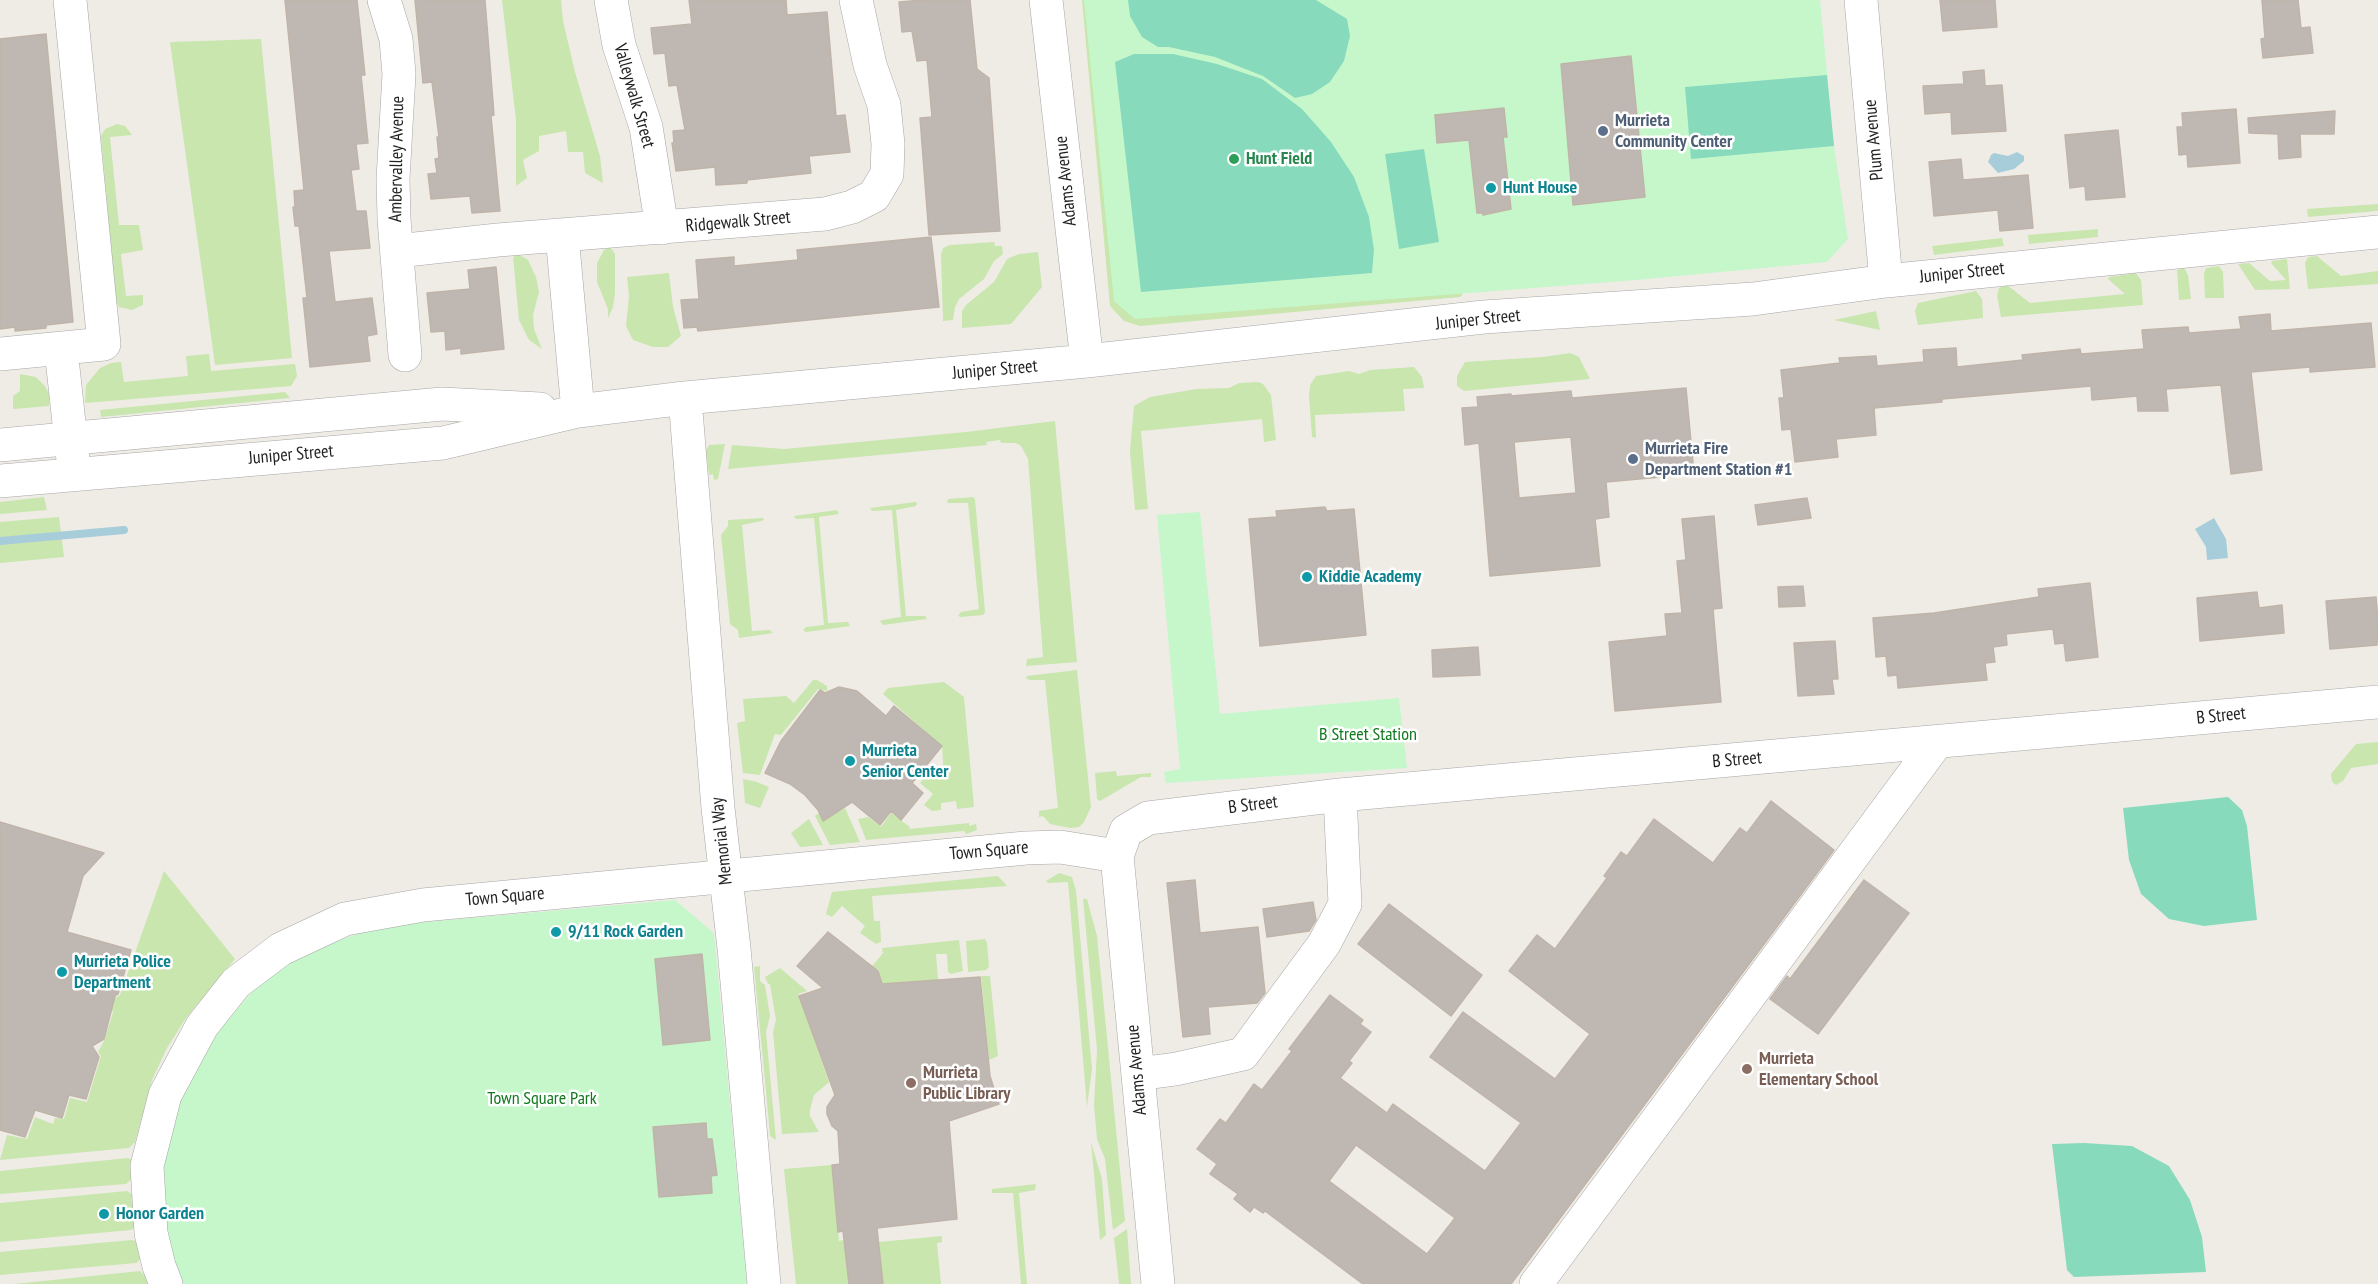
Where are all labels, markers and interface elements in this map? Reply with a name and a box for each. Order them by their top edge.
street label: Valleywalk Street [609,41,659,151]
street label: Ambervalley Avenue [385,96,409,222]
street label: Plum Avenue [1860,99,1888,181]
place label: Murrieta Community Center [1615,110,1732,152]
marker: Murrieta Community Center [1596,124,1610,138]
street label: Adams Avenue [1051,135,1081,227]
place label: Hunt Field [1246,148,1312,170]
marker: Hunt Field [1227,152,1241,166]
place label: Hunt House [1503,177,1577,199]
marker: Hunt House [1484,181,1498,195]
street label: Ridgewalk Street [685,207,791,237]
street label: Juniper Street [1918,258,2006,288]
street label: Juniper Street [1434,305,1522,335]
street label: Juniper Street [952,356,1038,384]
place label: Murrieta Fire Department Station #1 [1645,438,1792,480]
street label: Juniper Street [248,441,334,469]
marker: Murrieta Fire Department Station #1 [1626,452,1640,466]
place label: Kiddie Academy [1319,566,1421,588]
marker: Kiddie Academy [1300,570,1314,584]
street label: B Street [2195,703,2247,729]
park label: B Street Station [1319,724,1417,746]
place label: Murrieta Senior Center [862,740,948,783]
street label: B Street [1711,747,1763,773]
marker: Murrieta Senior Center [843,754,857,768]
street label: B Street [1227,791,1279,819]
street label: Memorial Way [707,796,737,886]
street label: Town Square [949,837,1029,865]
street label: Town Square [465,883,545,911]
place label: 9/11 Rock Garden [568,921,683,943]
marker: 9/11 Rock Garden [549,925,563,939]
place label: Murrieta Police Department [74,951,171,994]
marker: Murrieta Police Department [55,965,69,979]
street label: Adams Avenue [1122,1024,1152,1116]
place label: Murrieta Elementary School [1759,1048,1878,1090]
place label: Murrieta Public Library [923,1062,1010,1104]
marker: Murrieta Elementary School [1740,1062,1754,1076]
marker: Murrieta Public Library [904,1076,918,1090]
park label: Town Square Park [487,1088,597,1110]
place label: Honor Garden [116,1203,204,1225]
marker: Honor Garden [97,1207,111,1221]

